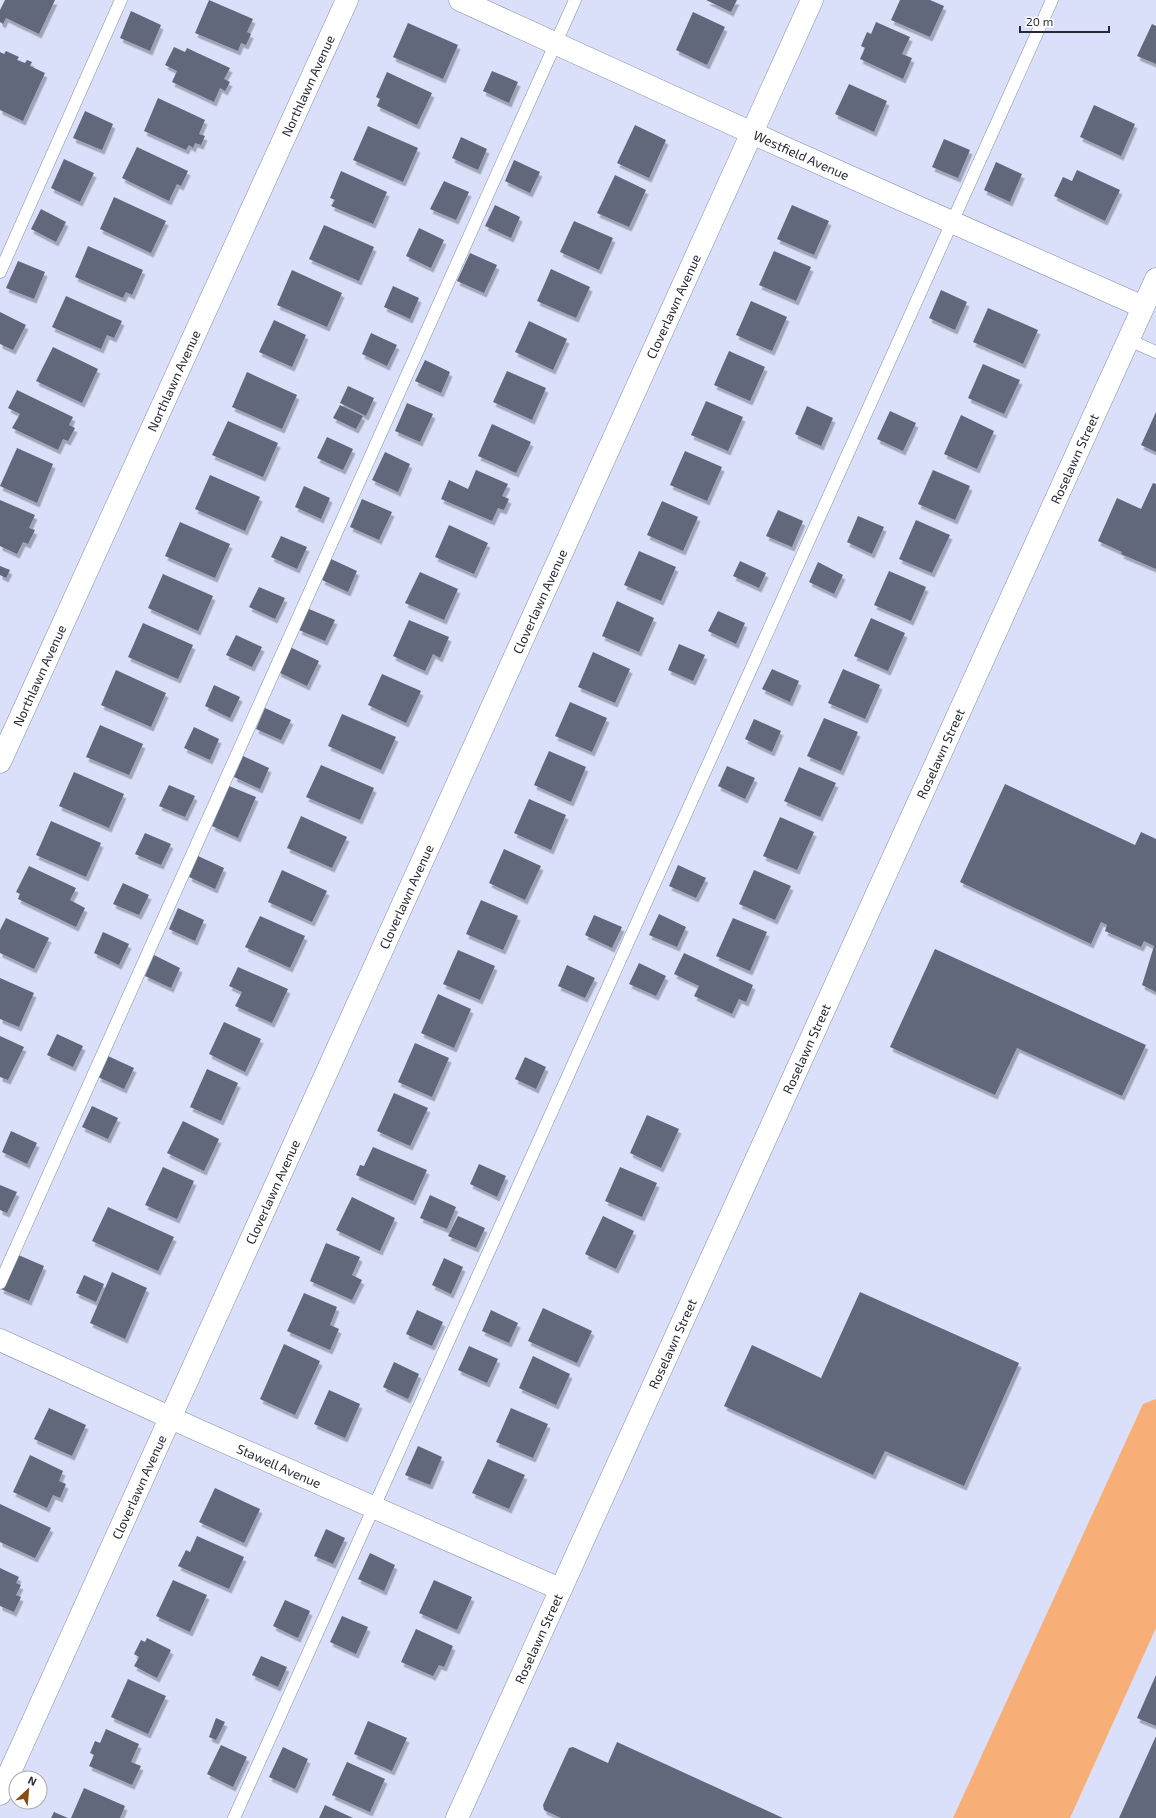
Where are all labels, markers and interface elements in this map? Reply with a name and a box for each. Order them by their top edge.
scale bar [1020,8,1109,34]
text: 20 m [1026,14,1053,28]
street label: Northlawn Avenue [278,33,338,139]
street label: Westfield Avenue [751,127,852,183]
street label: Cloverlawn Avenue [643,251,704,361]
street label: Northlawn Avenue [144,327,204,434]
street label: Roselawn Street [1047,411,1102,506]
street label: Cloverlawn Avenue [509,547,570,656]
street label: Northlawn Avenue [9,622,69,729]
street label: Roselawn Street [913,706,968,801]
street label: Cloverlawn Avenue [376,842,437,951]
street label: Roselawn Street [779,1001,834,1096]
street label: Cloverlawn Avenue [242,1137,303,1247]
street label: Roselawn Street [645,1296,700,1391]
street label: Cloverlawn Avenue [108,1432,170,1542]
street label: Stawell Avenue [234,1440,324,1491]
street label: Roselawn Street [511,1591,566,1686]
north arrow [8,1770,48,1810]
text: N [26,1773,39,1788]

